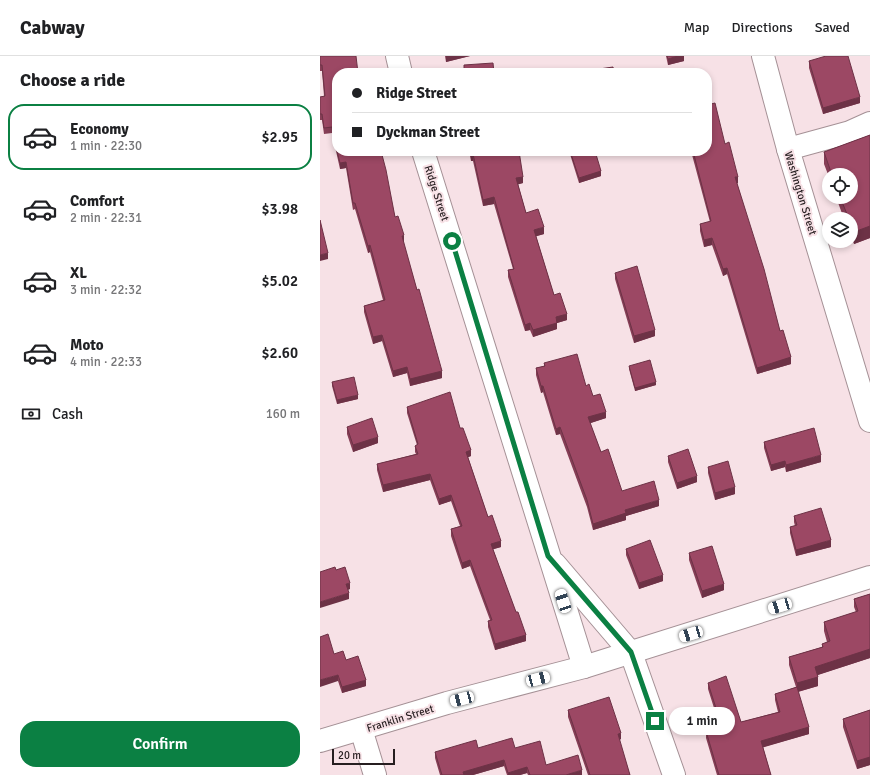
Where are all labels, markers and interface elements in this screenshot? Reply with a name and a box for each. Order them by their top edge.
text: Cabway [20,16,85,40]
text: Map [684,19,710,36]
text: Directions [732,19,793,36]
text: Saved [815,19,850,36]
text: Choose a ride [20,69,125,91]
text: Ridge Street [376,84,457,102]
icon: car [22,119,58,155]
text: Economy [70,120,129,138]
text: Dyckman Street [376,123,480,141]
text: $2.95 [261,128,298,146]
text: 1 min · 22:30 [70,138,142,154]
street label: Washington Street [782,150,819,237]
street label: Ridge Street [421,164,452,223]
map controls [822,168,858,248]
button: locate [822,168,858,204]
icon: car [22,191,58,227]
text: Comfort [70,192,124,210]
text: $3.98 [261,200,298,218]
text: 2 min · 22:31 [70,210,142,226]
button: layers [822,212,858,248]
route start [443,232,461,250]
icon: car [22,263,58,299]
text: XL [70,264,87,282]
text: $5.02 [261,272,298,290]
text: 3 min · 22:32 [70,282,142,298]
icon: car [22,335,58,371]
text: Moto [70,336,104,354]
text: $2.60 [261,344,298,362]
text: 4 min · 22:33 [70,354,142,370]
icon: cash [20,403,42,425]
text: Cash [52,405,83,423]
text: 160 m [266,406,300,422]
car [554,588,572,614]
car [767,597,793,615]
car [678,625,704,643]
car [525,670,551,688]
car [449,690,475,708]
street label: Franklin Street [365,702,435,735]
callout: 1 min [669,707,735,735]
route end [646,712,664,730]
text: 1 min [686,713,718,729]
button: Confirm [20,721,300,767]
scale bar [332,747,395,766]
text: 20 m [338,749,361,762]

